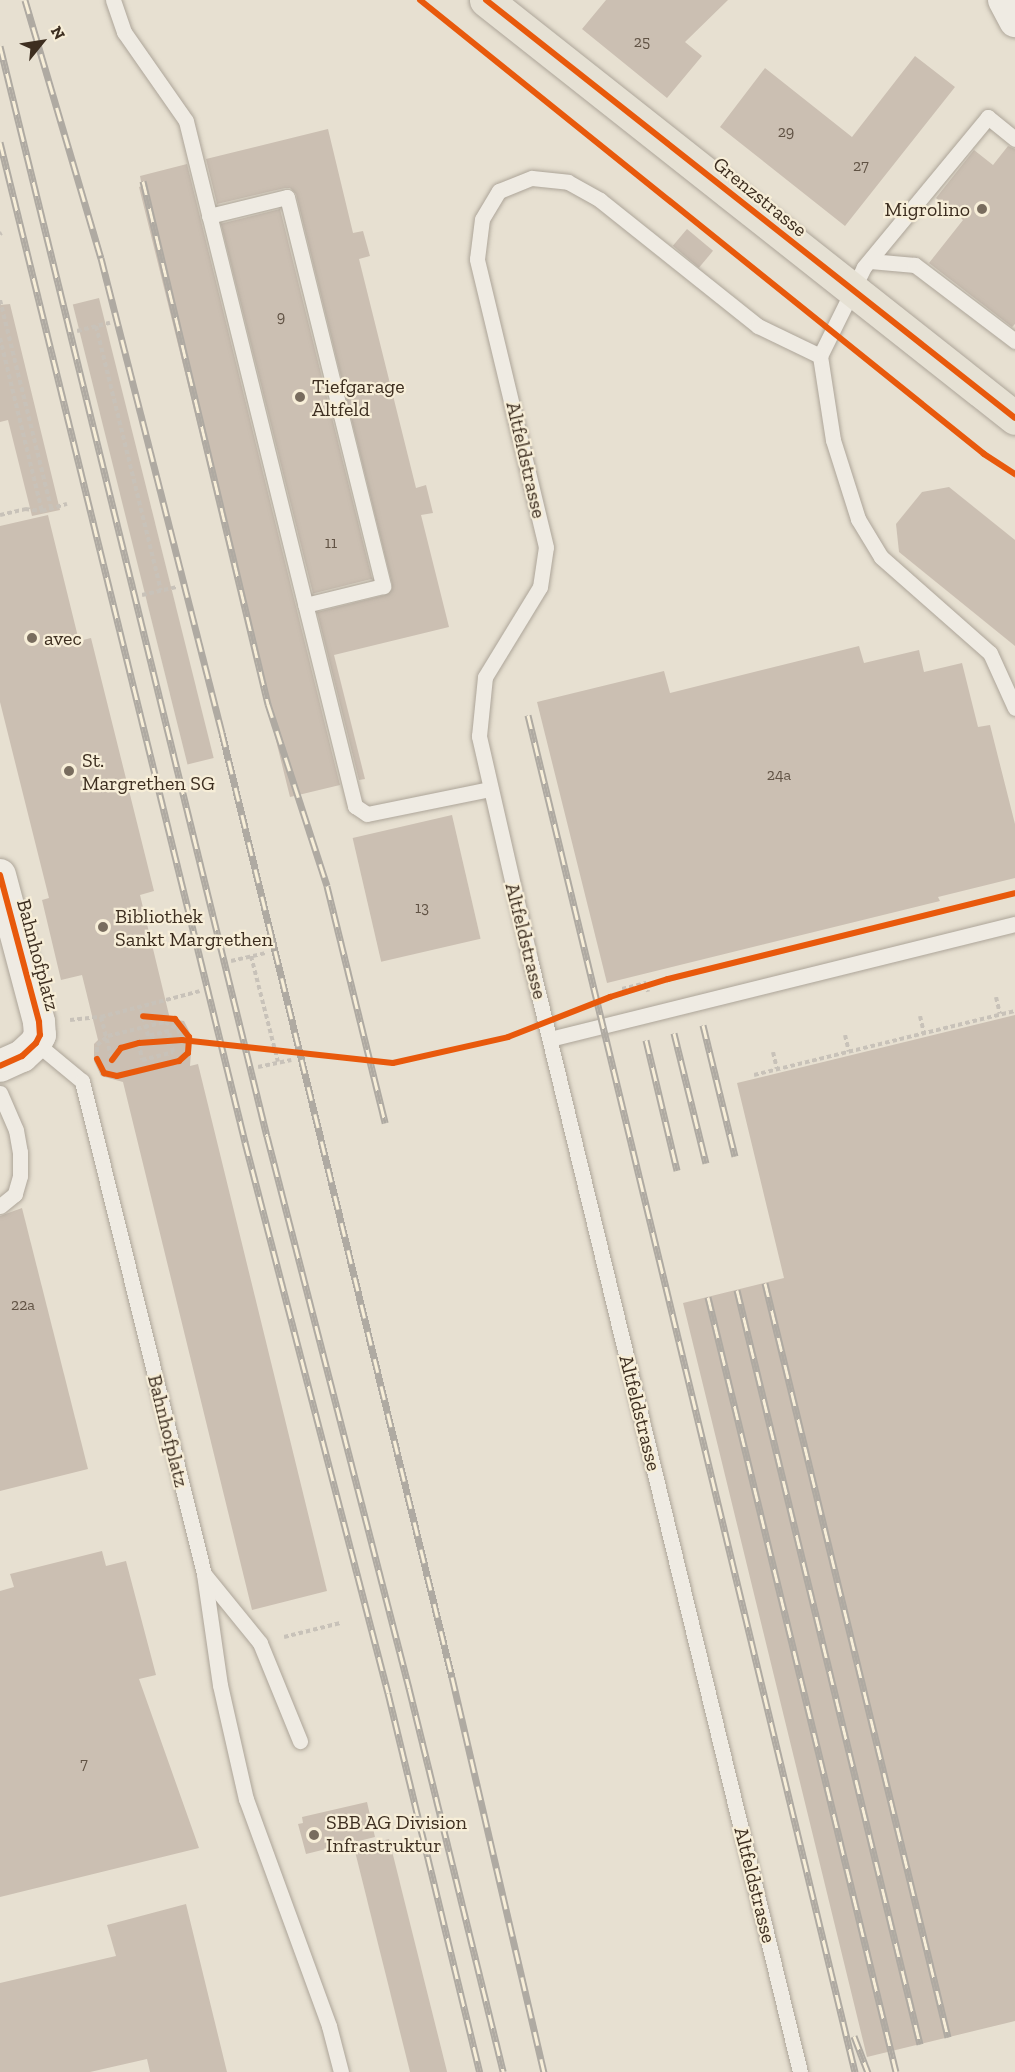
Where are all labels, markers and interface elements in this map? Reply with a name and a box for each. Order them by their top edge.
north arrow [12,12,72,72]
text: N [47,23,69,43]
house number: 25 [634,32,650,52]
house number: 29 [778,122,794,142]
street label: Grenzstrasse [708,152,812,242]
house number: 27 [853,156,869,176]
place label: Migrolino [885,197,970,221]
marker: Migrolino [975,202,989,216]
house number: 9 [277,307,285,327]
place label: Tiefgarage Altfeld [312,374,405,421]
marker: Tiefgarage Altfeld [293,390,307,404]
street label: Altfeldstrasse [501,399,551,521]
house number: 11 [325,533,337,553]
place label: avec [44,626,82,650]
marker: avec [25,631,39,645]
place label: St. Margrethen SG [82,748,215,795]
marker: St. Margrethen SG [60,762,78,780]
house number: 24a [767,765,791,785]
street label: Altfeldstrasse [500,880,552,1002]
street label: Bahnhofplatz [12,896,64,1014]
house number: 13 [415,898,429,918]
place label: Bibliothek Sankt Margrethen [115,904,273,951]
marker: Bibliothek Sankt Margrethen [96,920,110,934]
house number: 22a [11,1295,35,1315]
street label: Altfeldstrasse [614,1352,666,1474]
street label: Bahnhofplatz [142,1372,194,1490]
house number: 7 [80,1754,88,1774]
place label: SBB AG Division Infrastruktur [326,1811,467,1858]
street label: Altfeldstrasse [729,1824,781,1946]
marker: SBB AG Division Infrastruktur [307,1828,321,1842]

